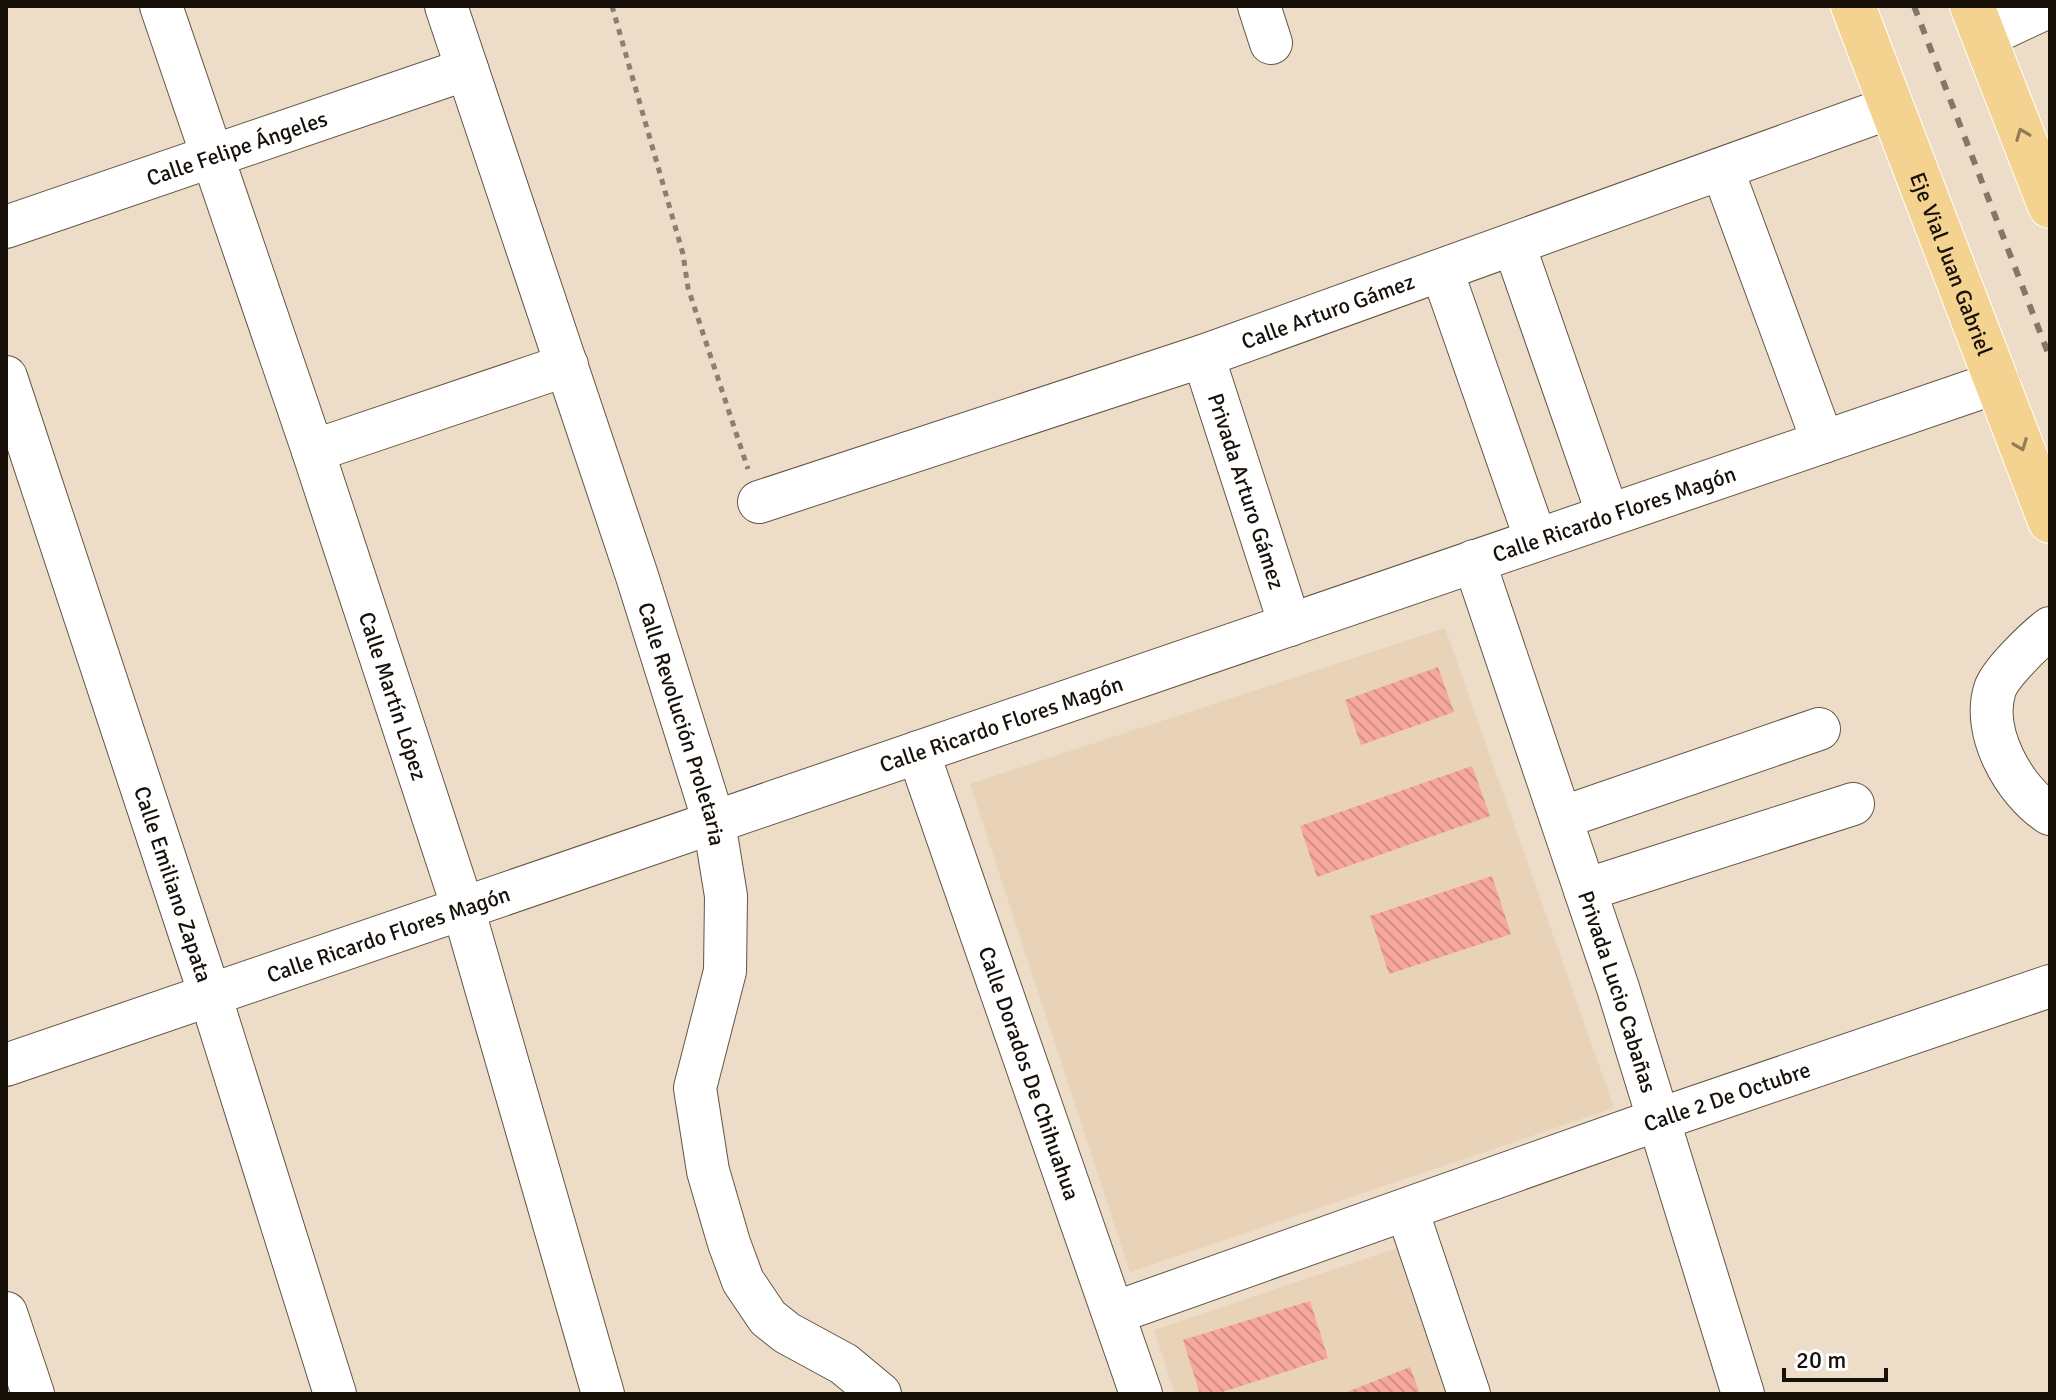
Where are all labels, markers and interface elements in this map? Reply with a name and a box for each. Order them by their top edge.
street label: Calle Felipe Ángeles [143,105,331,192]
one-way arrow [2015,128,2032,142]
street label: Eje Vial Juan Gabriel [1904,168,1998,360]
street label: Calle Arturo Gámez [1238,268,1418,355]
street label: Privada Arturo Gámez [1202,390,1291,593]
one-way arrow [2011,437,2028,451]
street label: Calle Ricardo Flores Magón [1489,460,1740,568]
street label: Calle Revolución Proletaria [632,599,731,848]
street label: Calle Martín López [353,608,433,784]
street label: Calle Ricardo Flores Magón [876,670,1127,778]
street label: Calle Emiliano Zapata [128,783,218,986]
street label: Calle Ricardo Flores Magón [263,880,514,989]
street label: Privada Lucio Cabañas [1572,887,1662,1096]
street label: Calle Dorados De Chihuahua [973,943,1086,1204]
street label: Calle 2 De Octubre [1640,1056,1814,1138]
scale bar [1784,1332,1886,1382]
text: 20 m [1796,1345,1846,1375]

